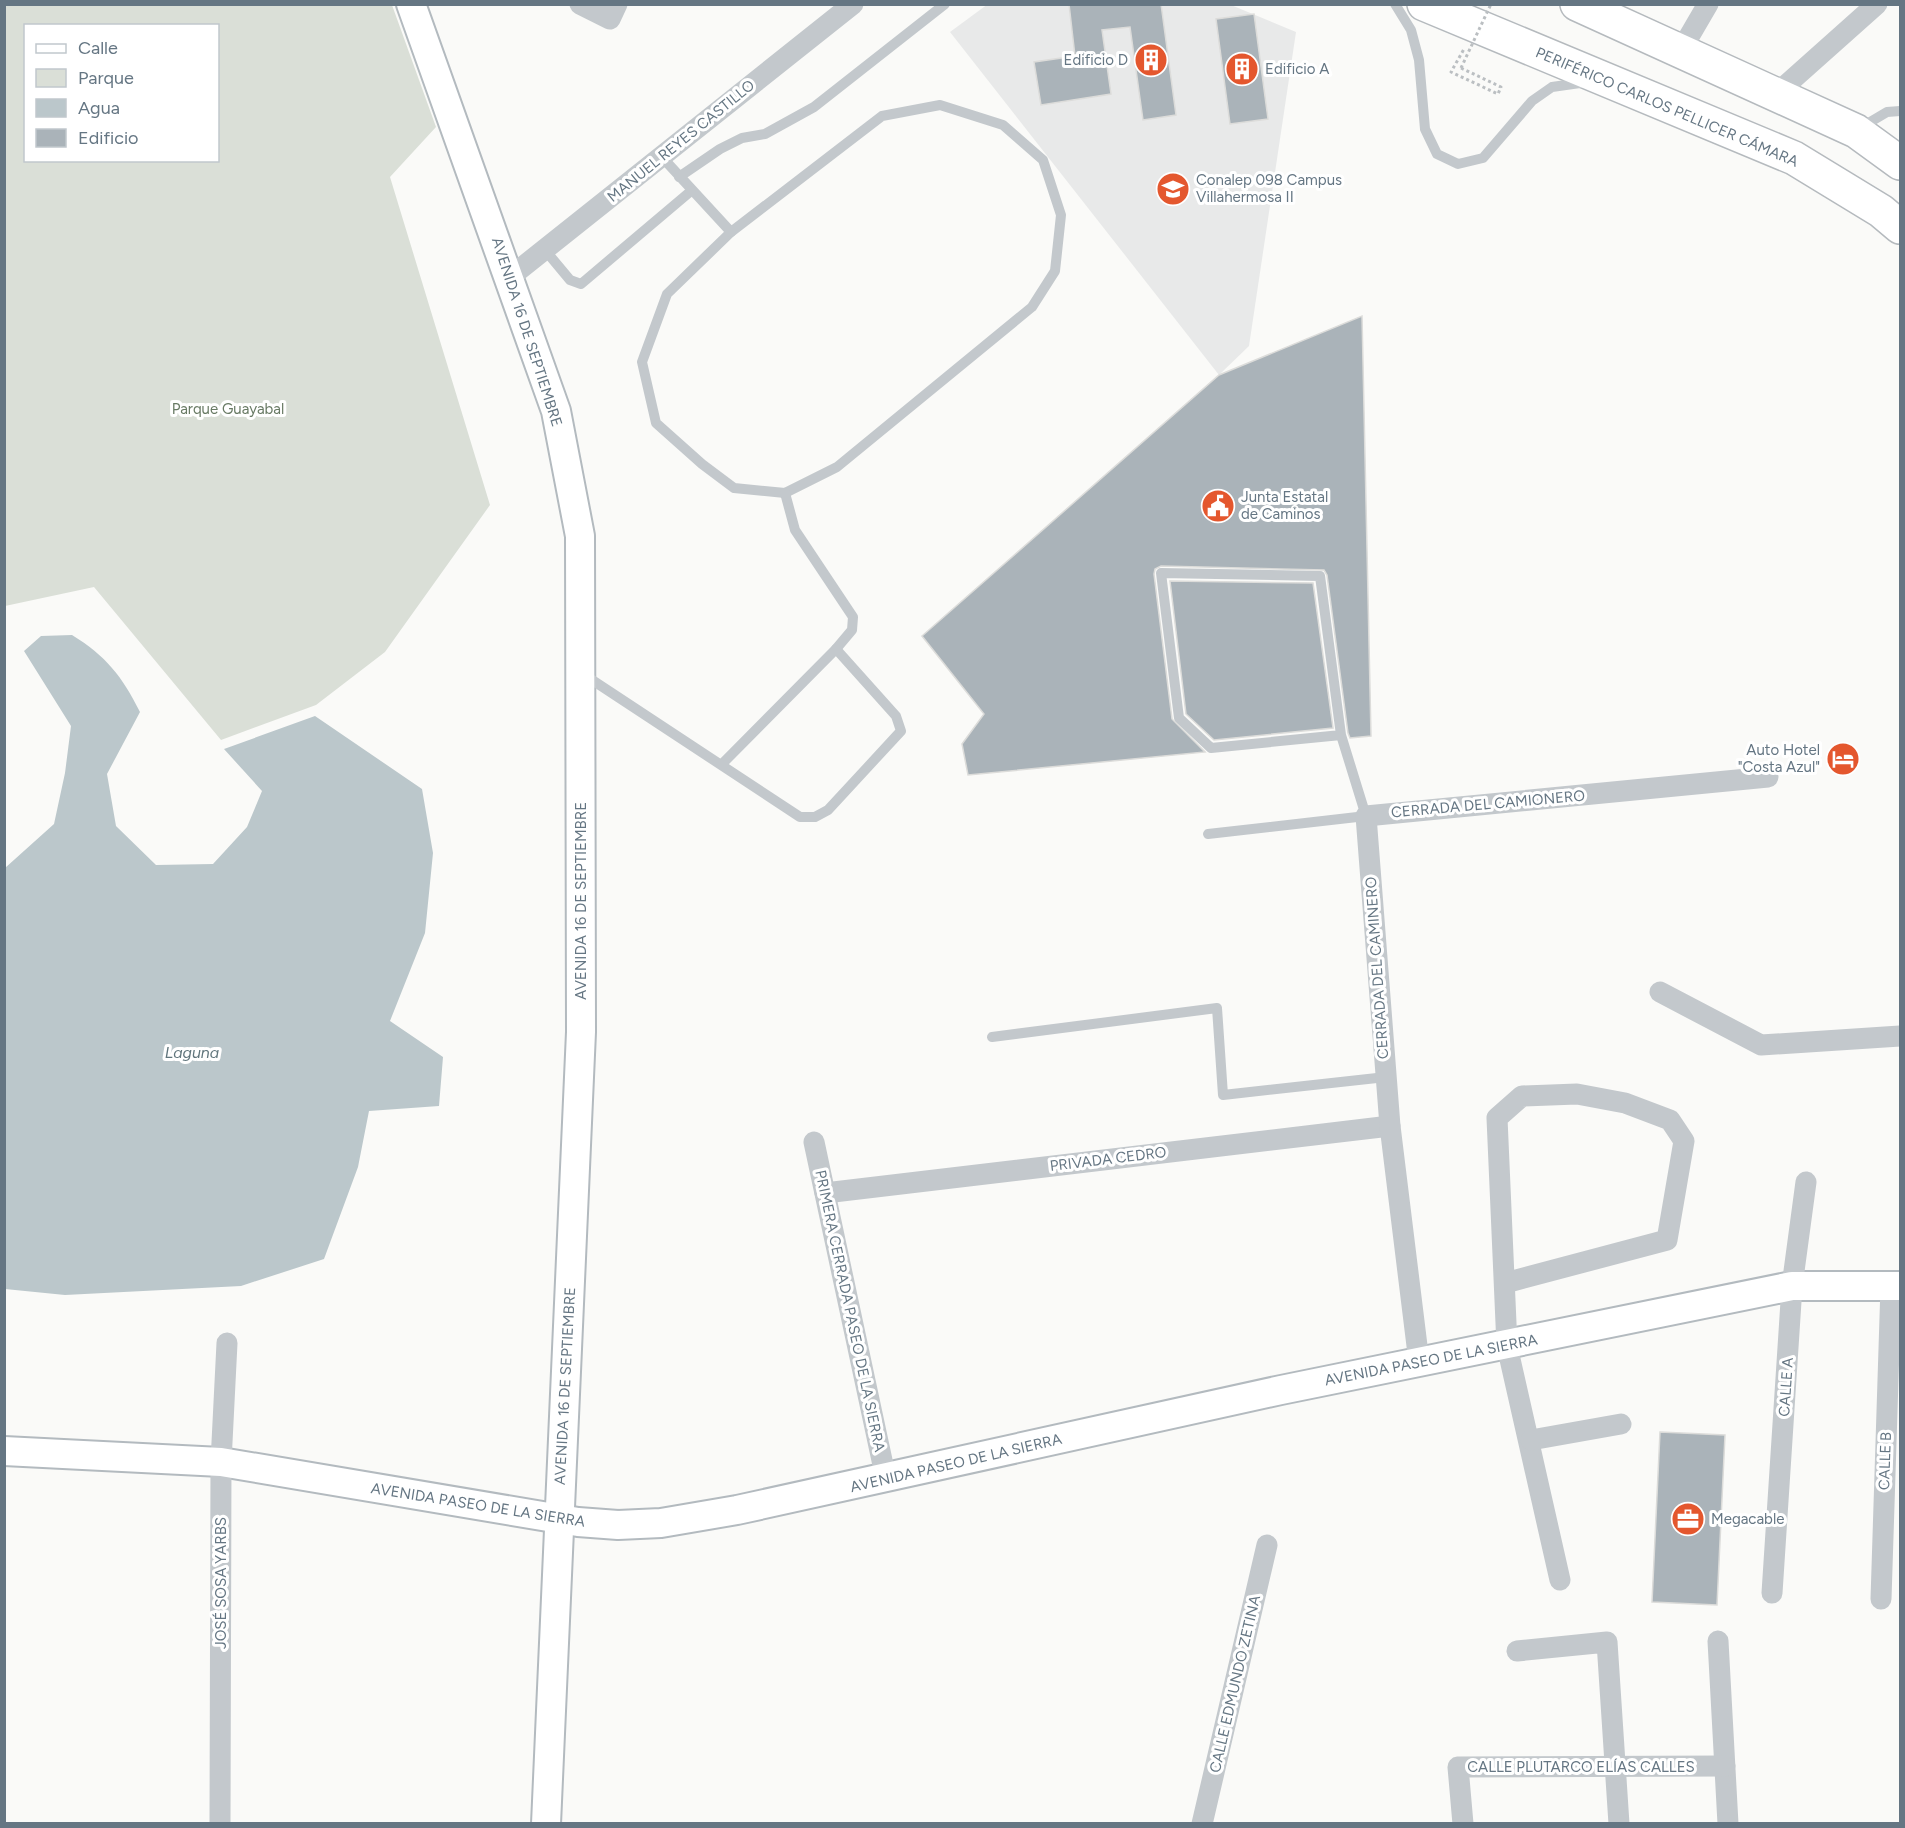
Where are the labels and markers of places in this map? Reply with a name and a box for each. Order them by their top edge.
building icon: Edificio D [1133,42,1169,78]
place label: Edificio D [1064,51,1128,69]
building icon: Edificio A [1224,51,1260,87]
place label: Edificio A [1265,60,1329,78]
school or university icon: Conalep 098 Campus Villahermosa II [1155,171,1191,207]
place label: Conalep 098 Campus Villahermosa II [1196,171,1342,206]
public building icon: Junta Estatal de Caminos [1200,488,1236,524]
place label: Junta Estatal de Caminos [1241,488,1328,523]
place label: Auto Hotel "Costa Azul" [1738,741,1820,776]
hotel icon: Auto Hotel "Costa Azul" [1825,741,1861,777]
office icon: Megacable [1670,1501,1706,1537]
place label: Megacable [1711,1510,1784,1528]

